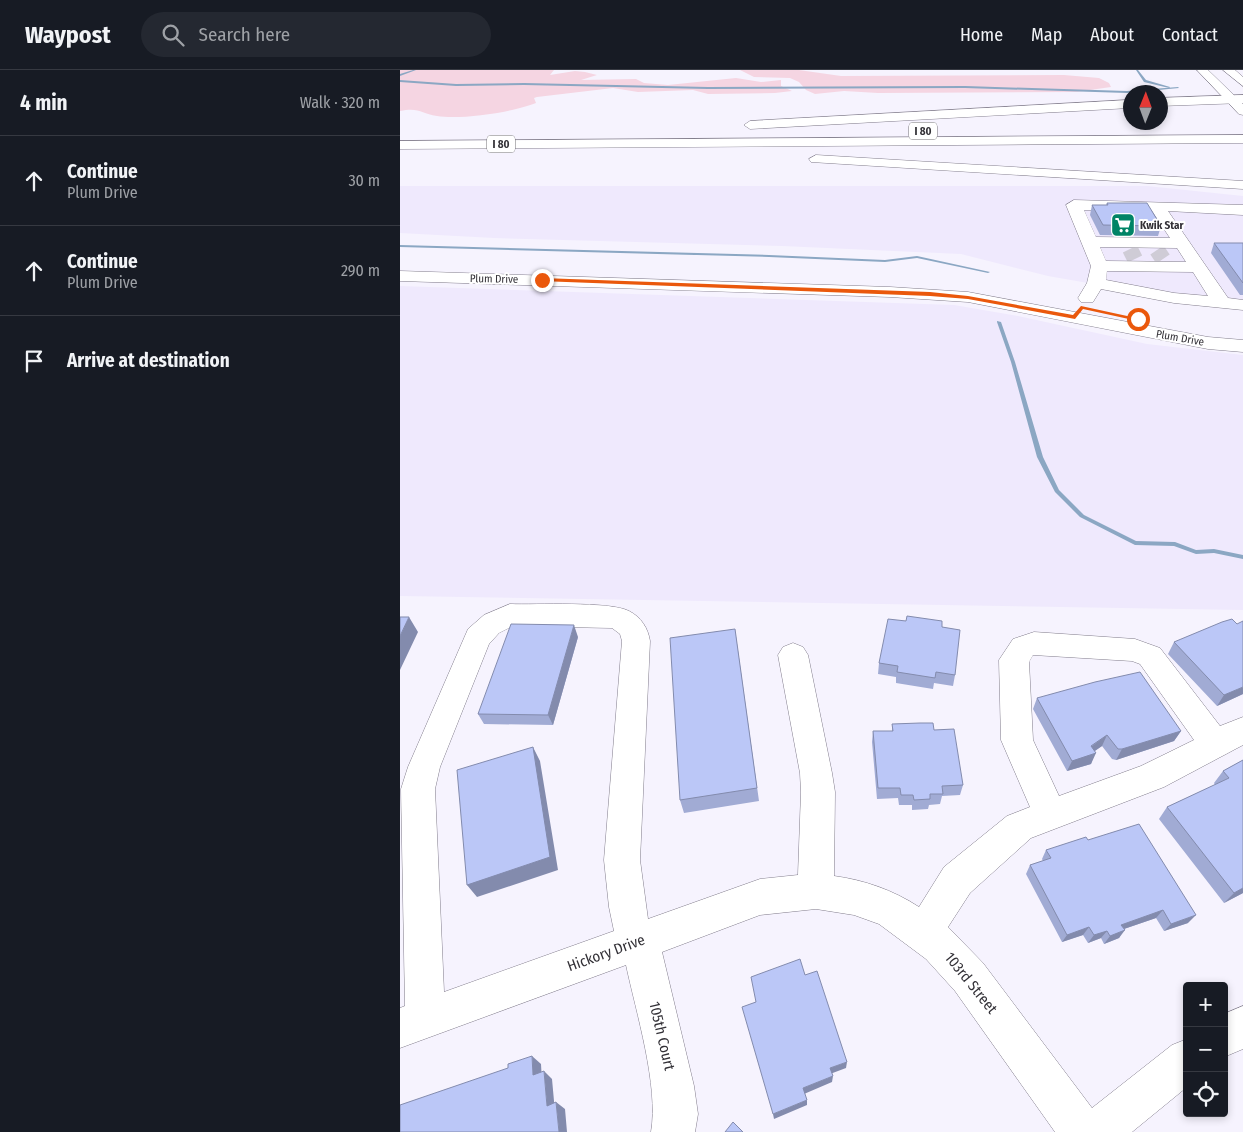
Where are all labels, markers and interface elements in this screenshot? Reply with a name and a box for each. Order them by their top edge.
search box [141,12,491,57]
text: Waypost [25,21,111,49]
icon: search [159,21,187,49]
text: Search here [199,23,290,46]
text: Home [960,24,1003,46]
text: Map [1031,24,1062,46]
text: About [1090,24,1134,46]
text: Contact [1162,24,1218,46]
north arrow [1123,85,1168,130]
text: 4 min [20,90,68,116]
text: Walk · 320 m [300,93,380,112]
road number: I 80 [909,122,937,140]
road number: I 80 [487,136,515,152]
text: Continue [67,160,138,183]
icon: ahead [20,167,48,195]
text: 30 m [348,171,380,190]
text: Plum Drive [67,183,138,202]
supermarket icon: Kwik Star [1110,212,1136,238]
place label: Kwik Star [1140,219,1185,232]
text: Continue [67,250,138,273]
icon: ahead [20,257,48,285]
text: 290 m [341,261,380,280]
route end [531,269,554,292]
street label: Plum Drive [470,272,518,286]
text: Plum Drive [67,273,138,292]
route start [1127,308,1150,331]
street label: Plum Drive [1155,327,1205,349]
icon: arrive [20,347,48,375]
text: Arrive at destination [67,349,230,372]
street label: Hickory Drive [565,931,647,975]
street label: 103rd Street [941,949,1001,1017]
map controls [1183,982,1228,1117]
button: + [1183,982,1228,1027]
street label: 105th Court [645,1000,679,1072]
button: − [1183,1027,1228,1072]
button: locate [1183,1072,1228,1117]

